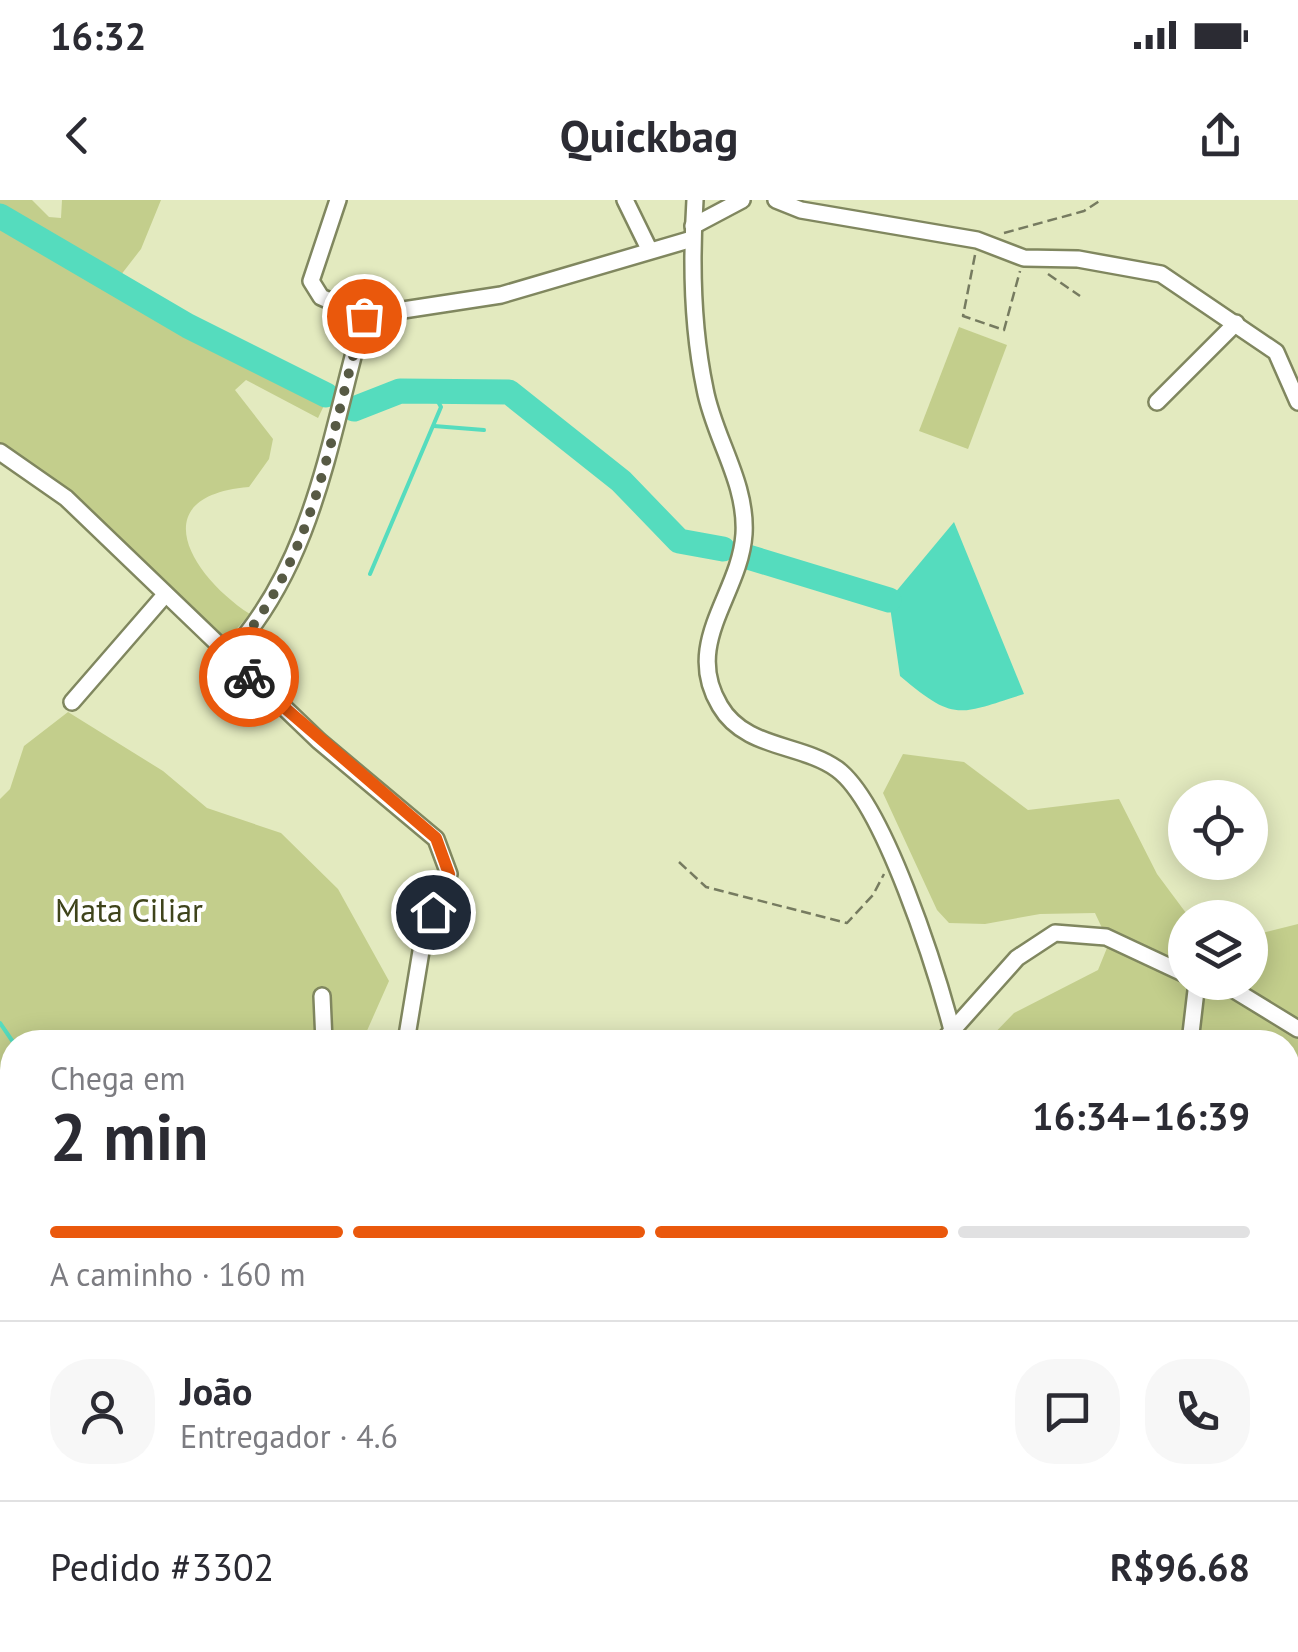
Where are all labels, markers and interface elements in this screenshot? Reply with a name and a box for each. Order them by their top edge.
text: 16:32 [50,11,146,60]
text: Quickbag [560,106,738,164]
icon: back [50,108,105,163]
icon: share [1193,108,1248,163]
pin [322,274,407,359]
icon: bag [337,289,392,344]
courier [199,627,299,727]
icon: bike [222,650,277,705]
map controls [1168,780,1268,1000]
button: locate [1168,780,1268,880]
pin [391,870,476,955]
icon: home [406,885,461,940]
park label: Mata Ciliar [55,889,203,931]
button: layers [1168,900,1268,1000]
text: Chega em [50,1057,186,1099]
text: 16:34–16:39 [1032,1091,1250,1140]
text: 2 min [50,1094,209,1178]
text: A caminho · 160 m [50,1253,305,1295]
button: person [50,1359,155,1464]
button: chat [1015,1359,1120,1464]
button: phone [1145,1359,1250,1464]
text: João [180,1366,252,1415]
text: Entregador · 4.6 [180,1415,398,1457]
text: Pedido #3302 [50,1542,274,1591]
text: R$96.68 [1110,1542,1250,1591]

